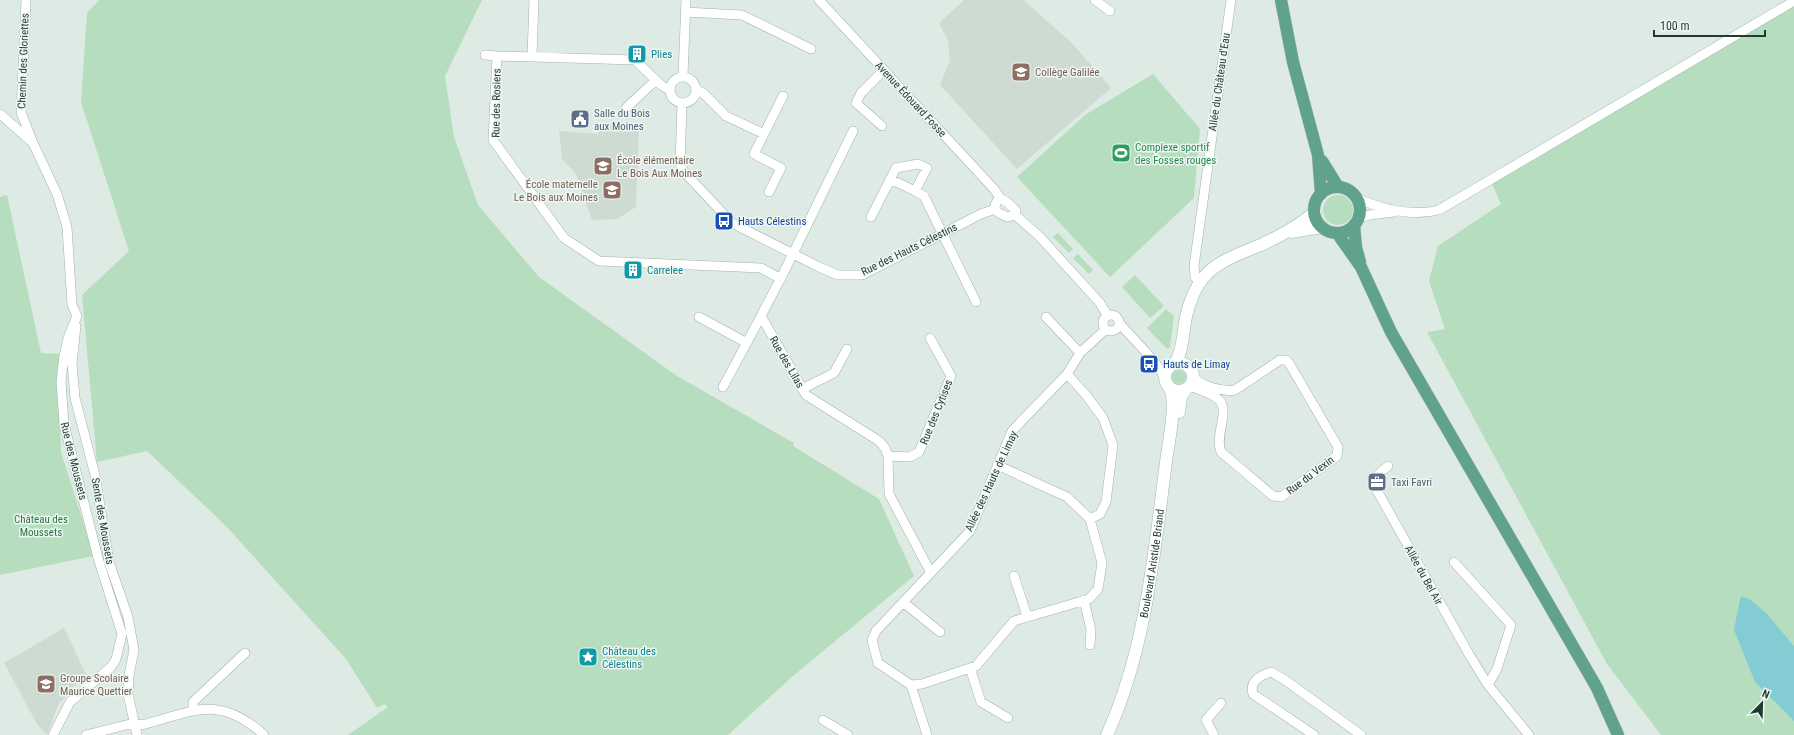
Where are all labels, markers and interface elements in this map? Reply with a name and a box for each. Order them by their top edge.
scale bar [1654,12,1765,38]
street label: Chemin des Gloriettes [15,13,32,109]
text: 100 m [1660,19,1690,33]
street label: Allée du Château d'Eau [1206,32,1233,132]
building icon: Plies [626,43,648,65]
place label: Plies [651,48,672,61]
street label: Avenue Édouard Fosse [872,59,949,140]
school or university icon: Collège Galilée [1010,61,1032,83]
place label: Collège Galilée [1035,66,1100,79]
street label: Rue des Rosiers [489,68,504,138]
place label: Salle du Bois aux Moines [594,107,650,133]
public building icon: Salle du Bois aux Moines [569,108,591,130]
place label: Complexe sportif des Fosses rouges [1135,141,1216,167]
sports icon: Complexe sportif des Fosses rouges [1110,142,1132,164]
place label: École élémentaire Le Bois Aux Moines [617,154,702,180]
school or university icon: École élémentaire Le Bois Aux Moines [592,155,614,177]
place label: École maternelle Le Bois aux Moines [514,178,598,204]
school or university icon: École maternelle Le Bois aux Moines [601,179,623,201]
bus stop icon: Hauts Célestins [713,210,735,232]
place label: Hauts Célestins [738,215,806,228]
street label: Rue des Hauts Célestins [859,221,959,278]
building icon: Carrelee [622,259,644,281]
place label: Carrelee [647,264,683,277]
street label: Rue des Lilas [767,334,807,390]
bus stop icon: Hauts de Limay [1138,353,1160,375]
place label: Hauts de Limay [1163,358,1231,371]
street label: Rue des Cytises [918,378,955,447]
street label: Rue des Moussets [58,421,89,501]
street label: Allée des Hauts de Limay [962,428,1021,534]
street label: Rue du Vexin [1284,453,1337,497]
office icon: Taxi Favri [1366,471,1388,493]
place label: Taxi Favri [1391,476,1432,489]
street label: Sente des Moussets [88,477,117,565]
street label: Boulevard Aristide Briand [1137,508,1167,619]
park label: Château des Moussets [14,513,68,539]
street label: Allée du Bel Air [1402,543,1446,608]
place label: Château des Célestins [602,645,656,671]
place icon: Château des Célestins [577,646,599,668]
place label: Groupe Scolaire Maurice Quettier [60,672,133,698]
school or university icon: Groupe Scolaire Maurice Quettier [35,673,57,695]
north arrow [1742,683,1782,723]
text: N [1760,687,1772,702]

